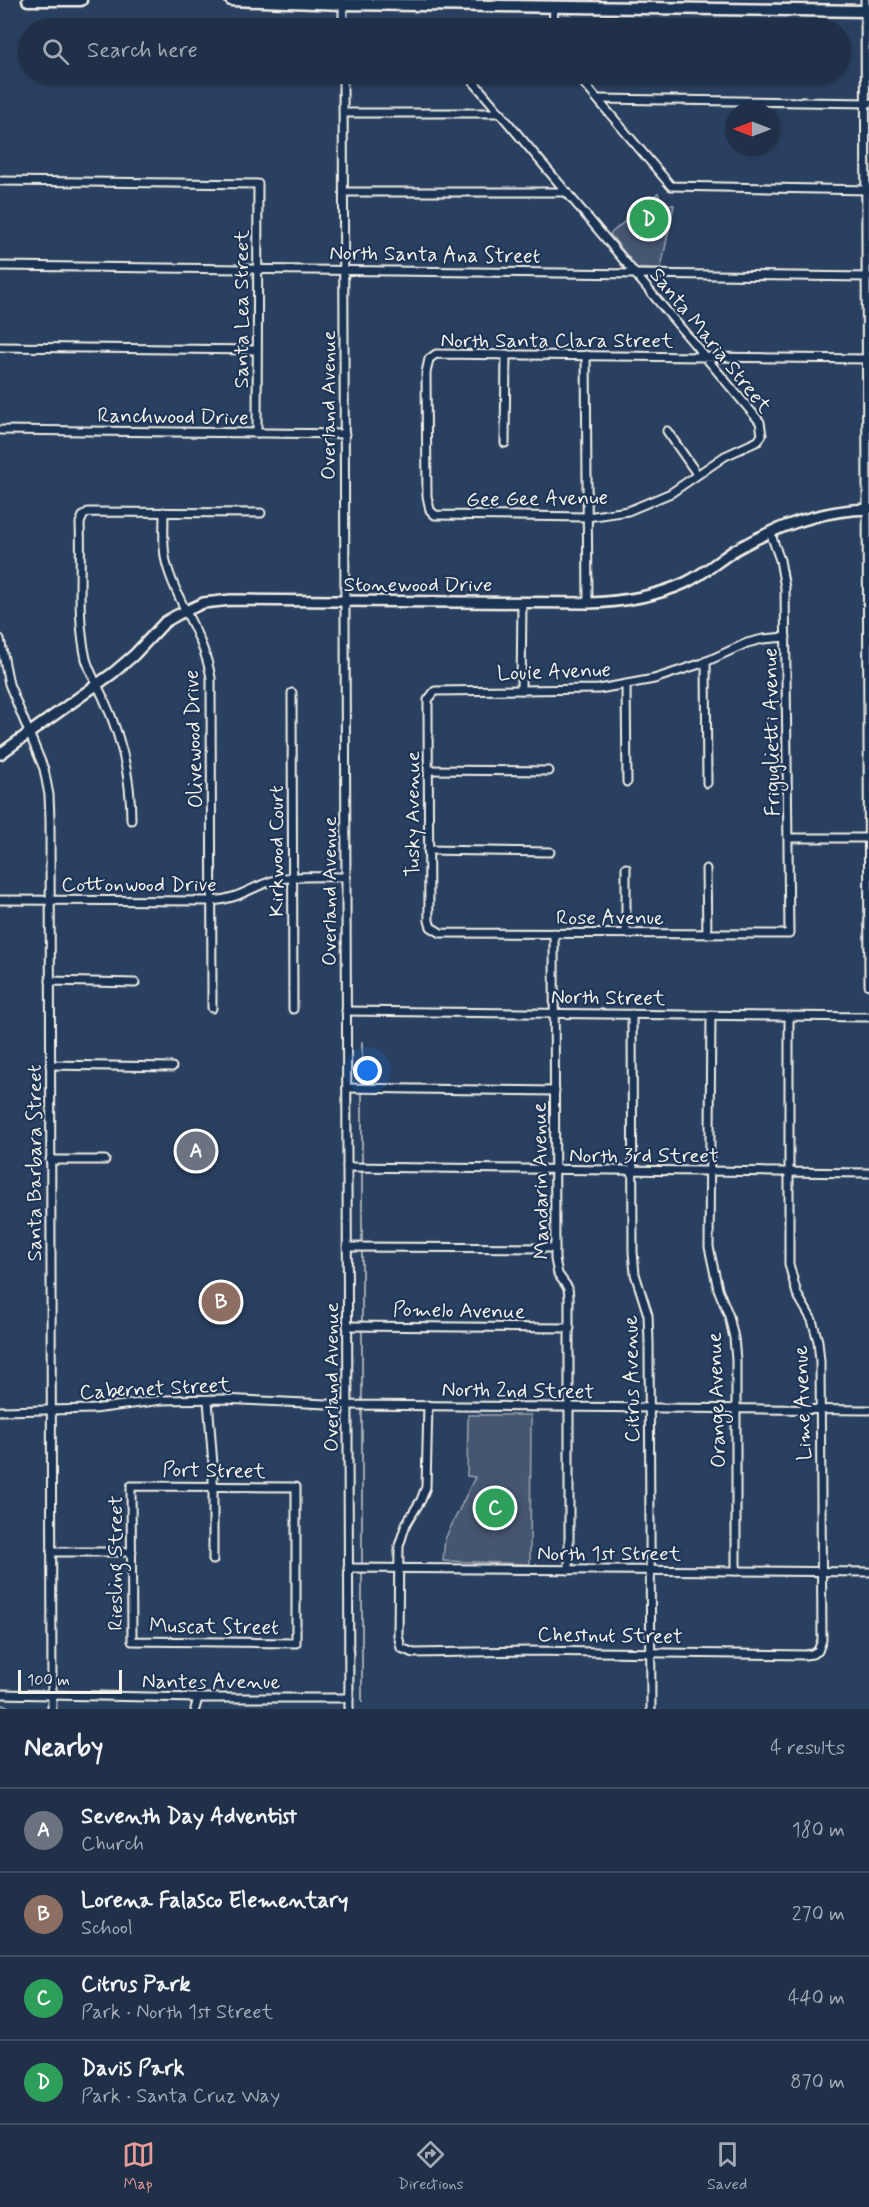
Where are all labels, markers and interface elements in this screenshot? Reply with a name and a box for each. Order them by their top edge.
search box [18,18,851,84]
icon: search [39,35,72,68]
text: Search here [87,37,198,65]
north arrow [725,102,779,156]
pin: D [630,196,668,242]
street label: Santa Lea Street [228,229,256,388]
street label: North Santa Ana Street [329,239,541,271]
street label: Santa Maria Street [643,262,778,420]
street label: North Santa Clara Street [441,327,674,355]
street label: Overland Avenue [315,330,343,480]
street label: Ranchwood Drive [97,402,249,432]
street label: Gee Gee Avenue [466,484,608,514]
street label: Stonewood Drive [344,571,493,599]
street label: Friguglietti Avenue [757,647,788,817]
street label: Louie Avenue [497,656,611,688]
street label: Olivewood Drive [178,669,210,809]
street label: Tusky Avenue [399,751,427,877]
street label: Kirkwood Court [263,785,291,917]
street label: Overland Avenue [316,816,344,966]
street label: Cottonwood Drive [61,871,217,899]
street label: Rose Avenue [556,904,664,932]
street label: North Street [550,983,666,1013]
your location [353,1056,382,1085]
street label: Santa Barbara Street [21,1064,49,1262]
street label: Mandarin Avenue [526,1102,556,1260]
pin: A [176,1128,216,1174]
street label: North 3rd Street [569,1142,719,1170]
pin: B [202,1280,240,1324]
street label: Pomelo Avenue [393,1296,525,1326]
street label: Overland Avenue [318,1302,346,1452]
street label: Citrus Avenue [617,1315,647,1443]
street label: Orange Avenue [701,1332,734,1468]
street label: Lime Avenue [787,1345,819,1461]
street label: Cabernet Street [79,1371,232,1407]
street label: North 2nd Street [441,1376,595,1406]
street label: Port Street [162,1456,267,1486]
pin: C [476,1486,514,1530]
street label: Riesling Street [102,1495,132,1631]
street label: North 1st Street [537,1540,682,1568]
street label: Muscat Street [149,1612,279,1642]
street label: Chestnut Street [537,1621,683,1651]
scale bar [18,1667,122,1694]
street label: Nantes Avenue [142,1668,280,1696]
text: 100 m [27,1670,70,1691]
text: Nearby [24,1731,103,1765]
text: 4 results [770,1735,845,1762]
text: Seventh Day Adventist [81,1803,297,1831]
text: A [37,1817,50,1844]
text: 180 m [792,1817,845,1844]
text: Church [81,1831,144,1858]
text: Lorena Falasco Elementary [81,1887,348,1915]
text: B [37,1901,50,1928]
text: 270 m [792,1901,845,1928]
text: School [81,1915,133,1942]
text: Citrus Park [81,1971,191,1999]
text: C [36,1985,51,2012]
text: 440 m [788,1985,845,2012]
text: Park · North 1st Street [81,1999,273,2026]
text: Davis Park [81,2055,184,2083]
text: D [37,2069,50,2096]
text: 870 m [790,2069,845,2096]
text: Park · Santa Cruz Way [81,2083,280,2110]
tab: Map [122,2138,155,2195]
tab: Directions [398,2138,464,2195]
tab: Saved [707,2138,747,2195]

